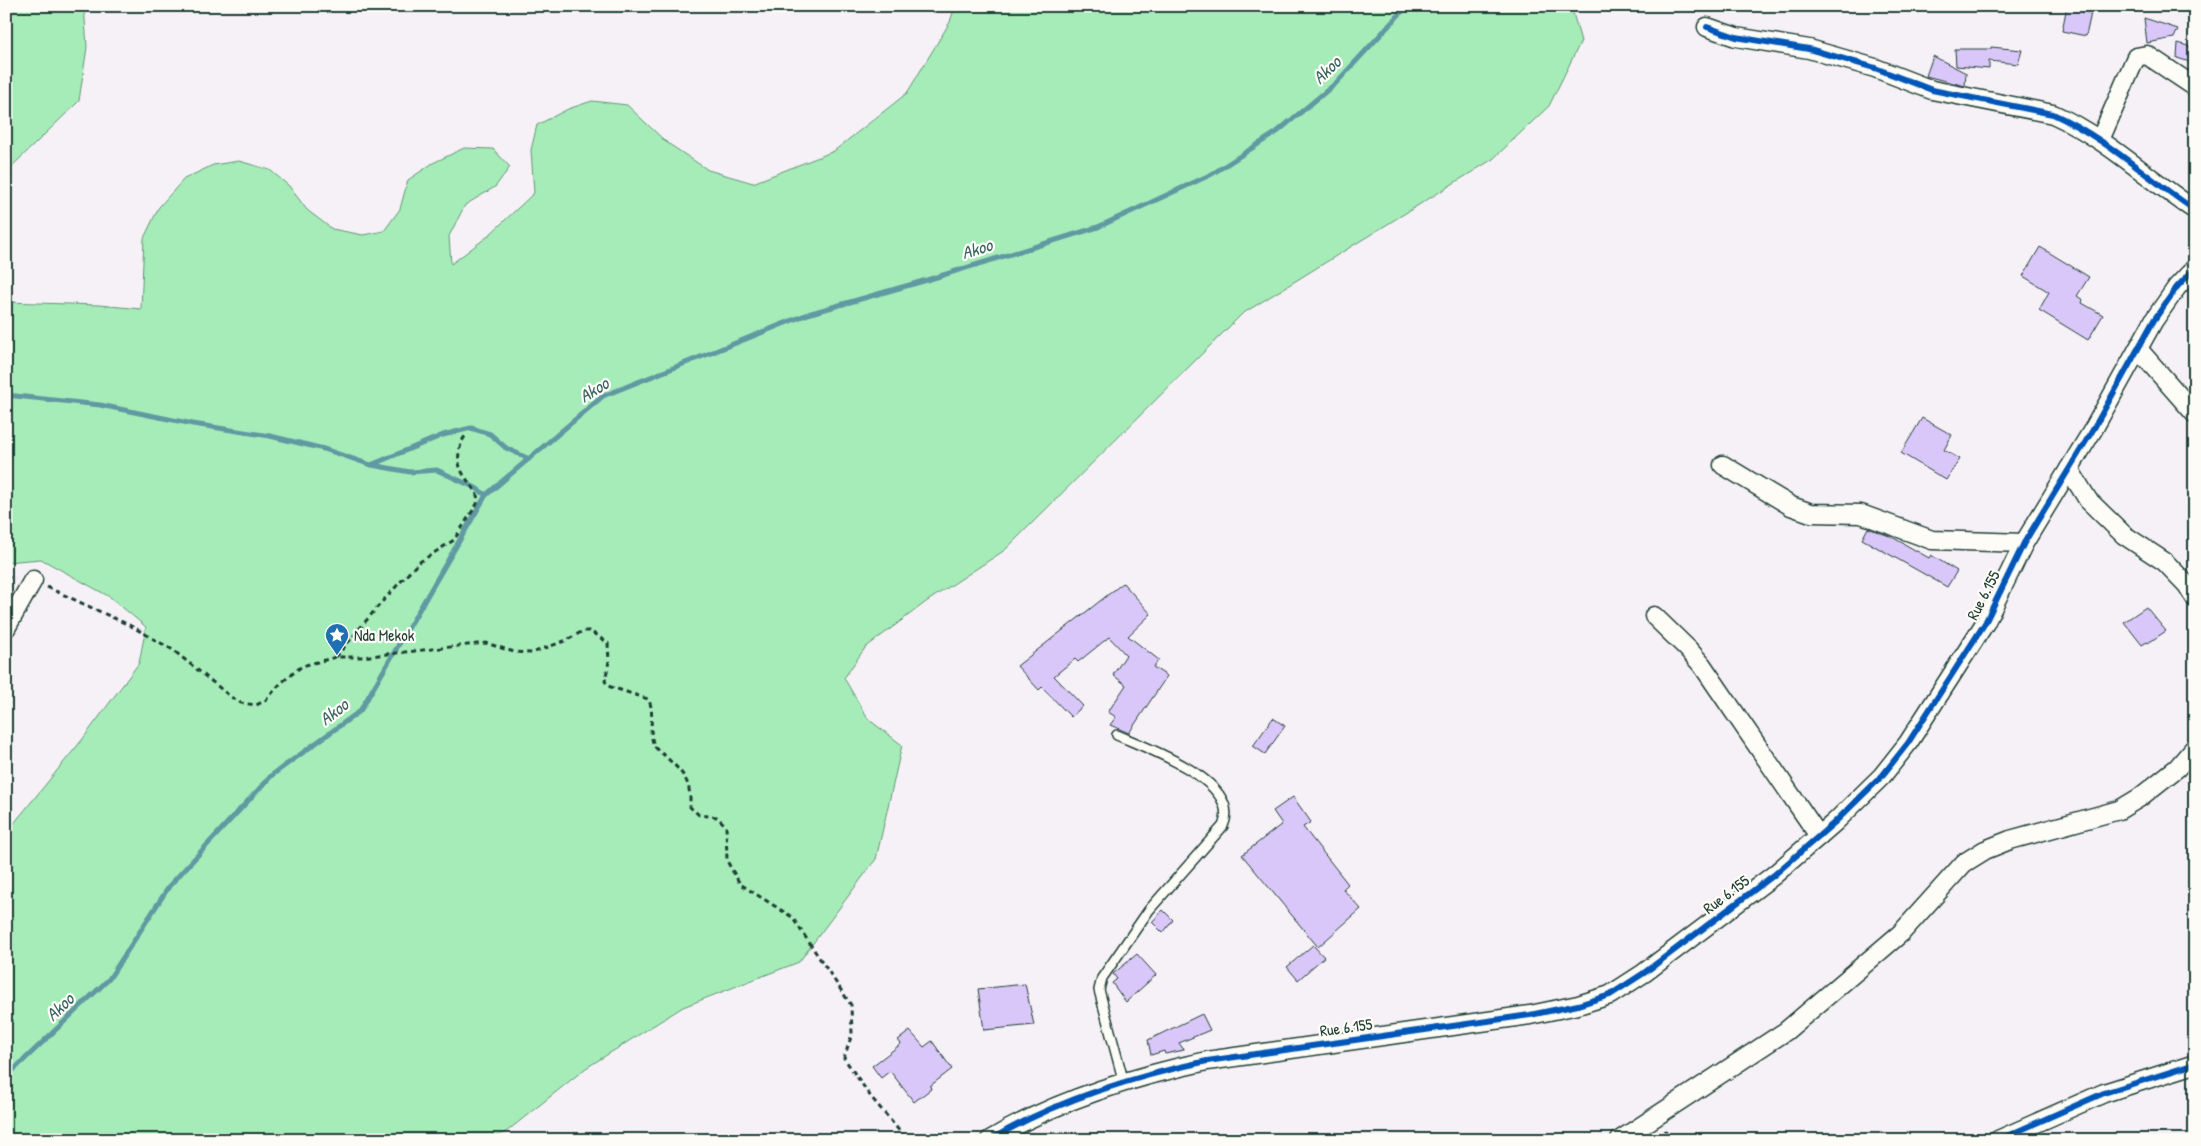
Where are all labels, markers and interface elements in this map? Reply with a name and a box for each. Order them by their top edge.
water label: Akoo [1307,49,1348,89]
water label: Akoo [958,232,997,265]
water label: Akoo [574,370,615,408]
street label: Rue 6.155 [1961,566,2005,624]
place icon: Nda Mekok [324,622,350,656]
place label: Nda Mekok [354,624,415,646]
water label: Akoo [314,691,355,731]
street label: Rue 6.155 [1698,869,1754,919]
water label: Akoo [40,986,81,1026]
street label: Rue 6.155 [1318,1012,1374,1042]

